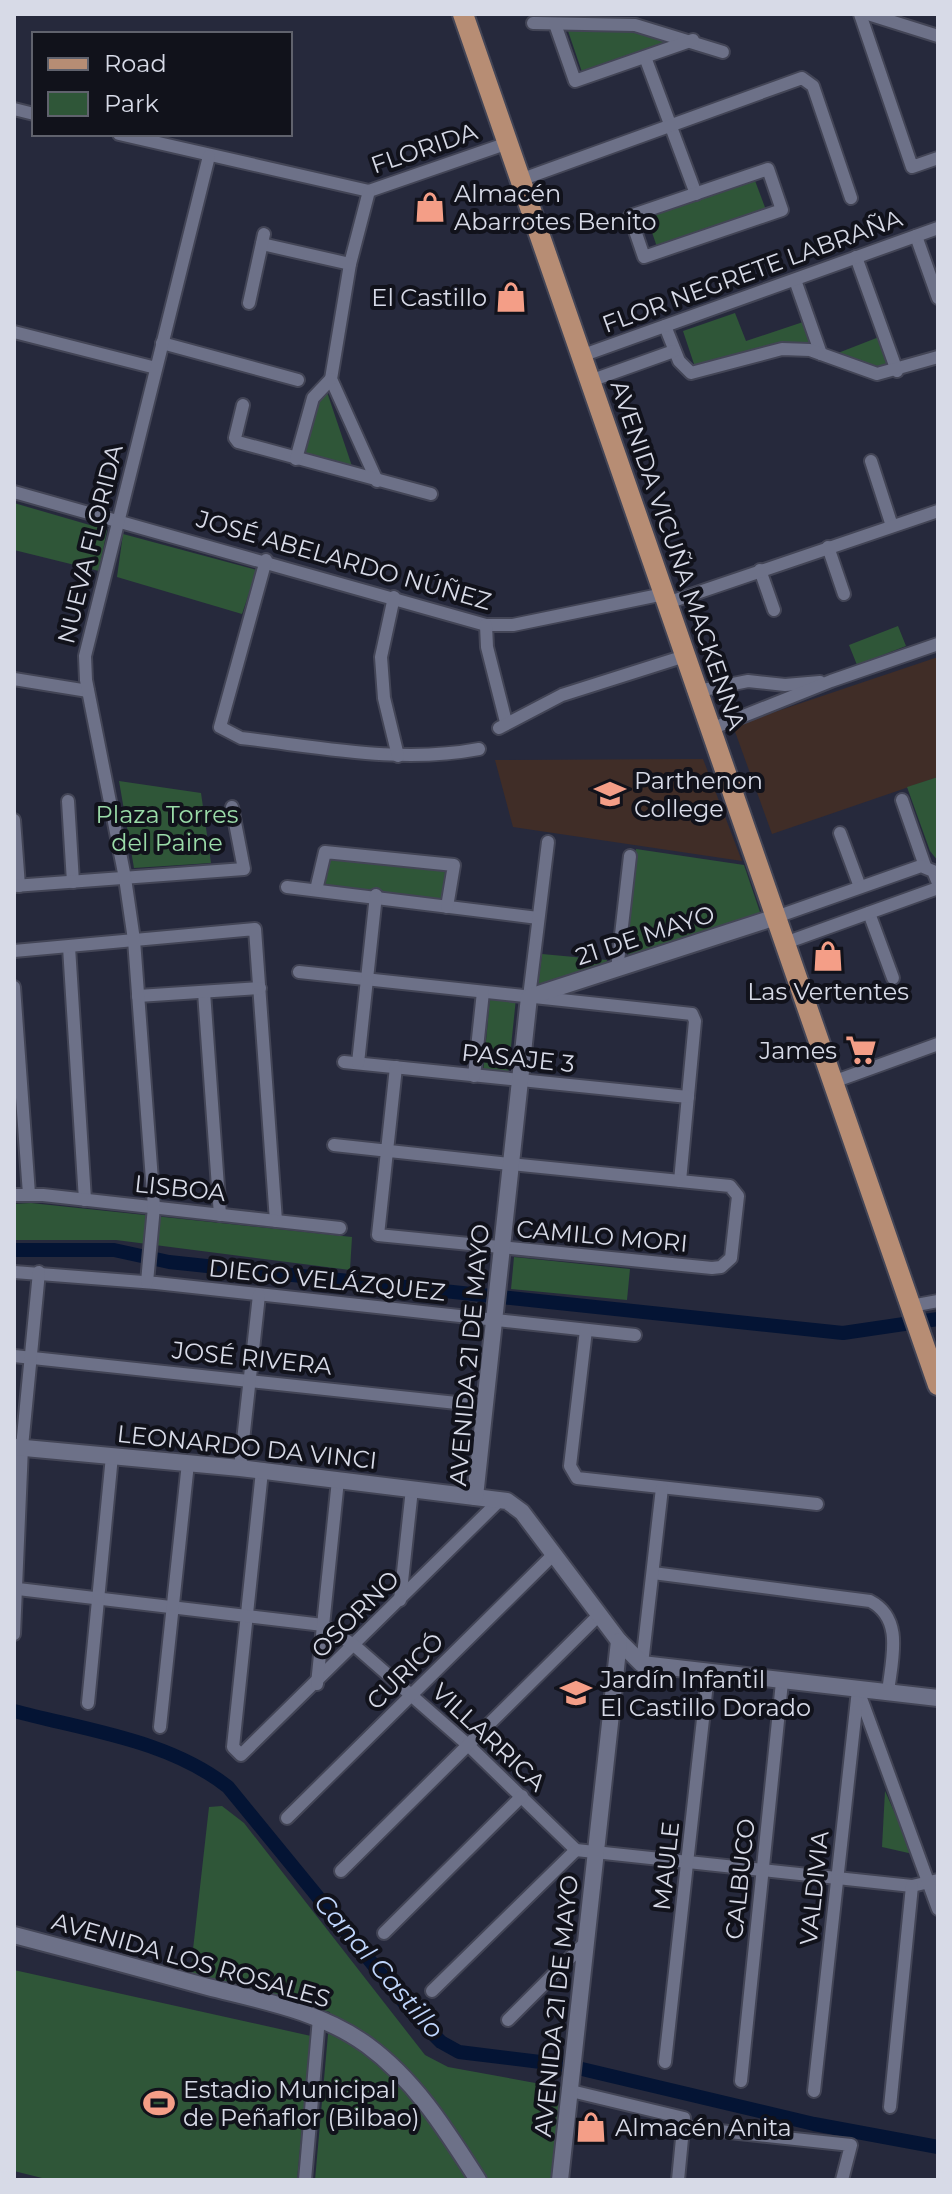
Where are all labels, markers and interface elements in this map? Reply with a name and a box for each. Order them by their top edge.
legend [32,32,292,136]
text: Road [104,49,167,78]
text: Park [104,89,159,118]
street label: FLORIDA [367,116,482,180]
place label: Almacén Abarrotes Benito [454,179,657,236]
shop icon: Almacén Abarrotes Benito [413,190,447,224]
street label: FLOR NEGRETE LABRAÑA [598,203,907,339]
shop icon: El Castillo [494,280,528,314]
place label: El Castillo [371,283,487,312]
street label: AVENIDA VICUÑA MACKENNA [604,377,752,734]
street label: NUEVA FLORIDA [51,441,129,647]
street label: JOSÉ ABELARDO NÚÑEZ [192,504,495,616]
place label: Parthenon College [634,766,763,823]
school or university icon: Parthenon College [593,777,627,811]
park label: Plaza Torres del Paine [95,800,239,857]
street label: 21 DE MAYO [572,899,718,971]
shop icon: Las Vertentes [811,939,845,973]
place label: Las Vertentes [747,977,909,1006]
supermarket icon: James [844,1033,878,1067]
place label: James [758,1036,837,1065]
street label: PASAJE 3 [460,1038,576,1078]
street label: LISBOA [133,1169,228,1207]
street label: CAMILO MORI [515,1214,689,1258]
street label: AVENIDA 21 DE MAYO [443,1223,495,1487]
street label: DIEGO VELÁZQUEZ [207,1253,447,1307]
street label: JOSÉ RIVERA [170,1335,334,1381]
street label: LEONARDO DA VINCI [116,1419,378,1475]
street label: OSORNO [305,1564,405,1664]
street label: CURICÓ [360,1626,450,1716]
place label: Jardín Infantil El Castillo Dorado [599,1665,811,1722]
school or university icon: Jardín Infantil El Castillo Dorado [559,1676,593,1710]
street label: VILLARRICA [426,1677,552,1798]
street label: CALBUCO [719,1817,761,1941]
street label: MAULE [647,1820,685,1912]
street label: VALDIVIA [794,1829,835,1947]
street label: AVENIDA 21 DE MAYO [528,1874,584,2138]
water label: Canal Castillo [308,1887,450,2045]
street label: AVENIDA LOS ROSALES [49,1906,333,2014]
place label: Estadio Municipal de Peñaflor (Bilbao) [183,2075,420,2132]
sports icon: Estadio Municipal de Peñaflor (Bilbao) [142,2086,176,2120]
shop icon: Almacén Anita [574,2110,608,2144]
place label: Almacén Anita [615,2113,792,2142]

